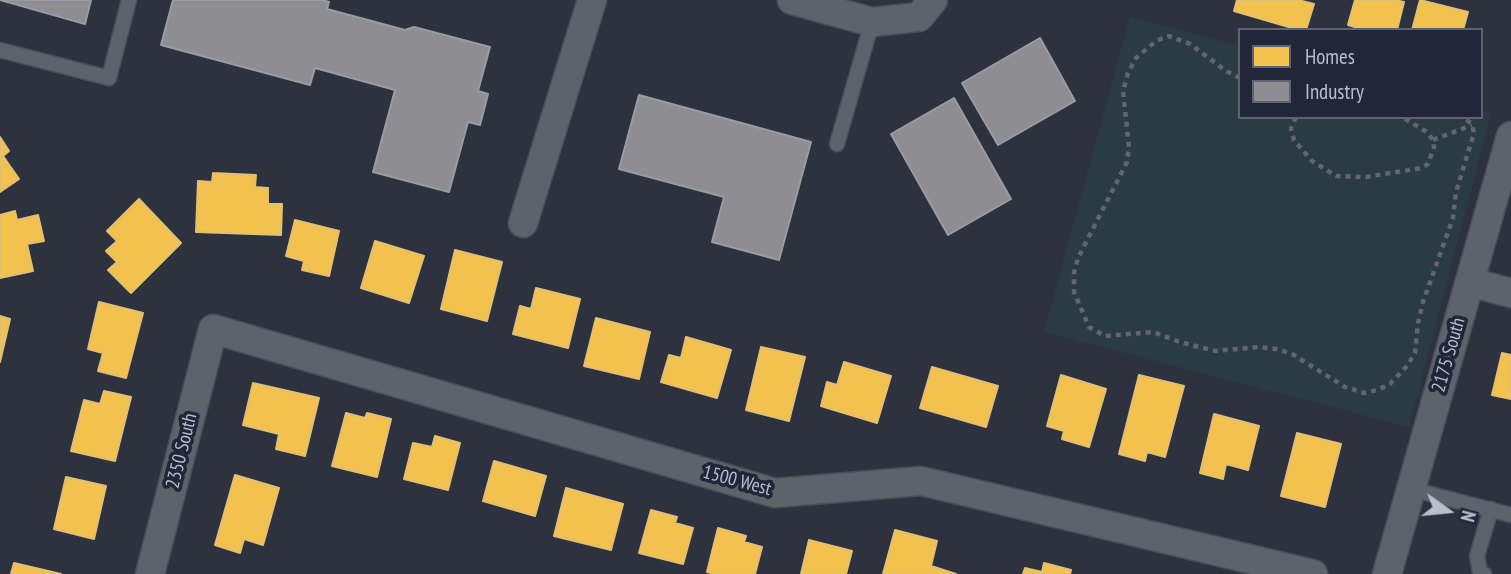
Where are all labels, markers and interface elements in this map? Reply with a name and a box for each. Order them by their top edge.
legend [1238,28,1483,119]
text: Homes [1305,43,1355,70]
text: Industry [1305,78,1364,105]
street label: 2175 South [1428,315,1470,395]
street label: 2350 South [162,411,202,491]
street label: 1500 West [700,461,774,501]
north arrow [1413,476,1483,546]
text: N [1455,508,1481,524]

